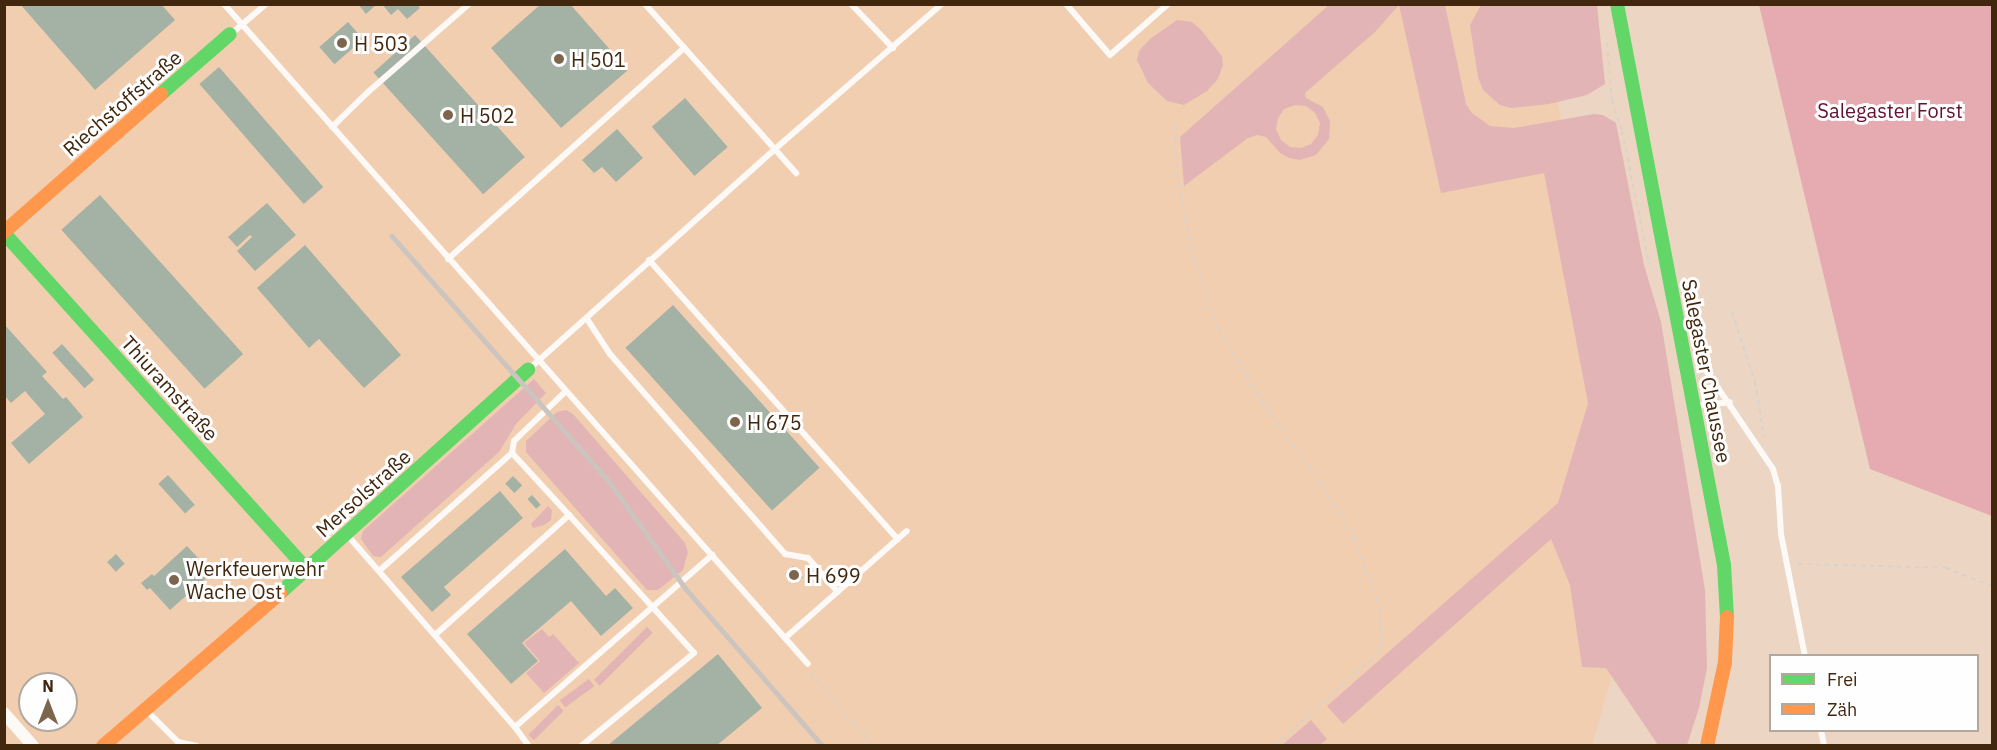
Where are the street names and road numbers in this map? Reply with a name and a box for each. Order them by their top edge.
street label: Riechstoffstraße [58,45,186,161]
street label: Salegaster Chaussee [1677,277,1737,465]
street label: Thiuramstraße [117,331,223,445]
street label: Mersolstraße [311,444,415,542]

